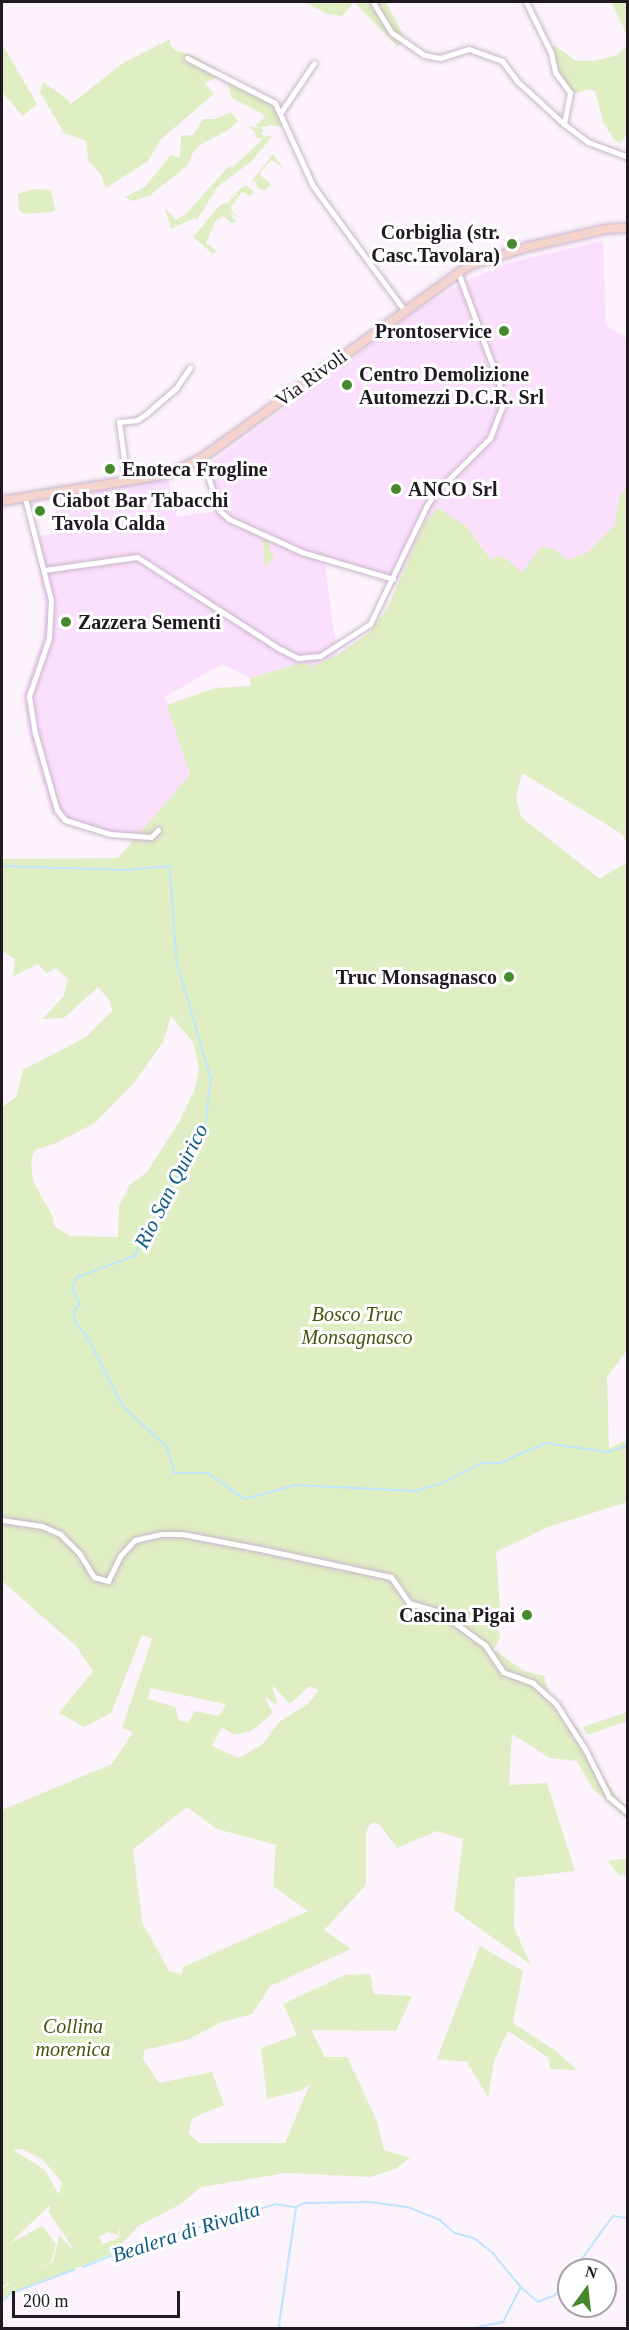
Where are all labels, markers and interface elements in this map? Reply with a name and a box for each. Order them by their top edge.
place label: Corbiglia (str. Casc.Tavolara) [371,220,500,267]
marker: Corbiglia (str. Casc.Tavolara) [505,237,519,251]
place label: Prontoservice [375,319,492,343]
marker: Prontoservice [497,324,511,338]
street label: Via Rivoli [270,344,352,412]
place label: Centro Demolizione Automezzi D.C.R. Srl [359,362,544,409]
marker: Centro Demolizione Automezzi D.C.R. Srl [340,378,354,392]
place label: Enoteca Frogline [122,457,268,481]
marker: Enoteca Frogline [103,462,117,476]
place label: ANCO Srl [408,477,497,501]
marker: ANCO Srl [389,482,403,496]
place label: Ciabot Bar Tabacchi Tavola Calda [52,488,229,535]
marker: Ciabot Bar Tabacchi Tavola Calda [33,504,47,518]
place label: Zazzera Sementi [78,610,221,634]
marker: Zazzera Sementi [59,615,73,629]
place label: Truc Monsagnasco [336,965,497,989]
marker: Truc Monsagnasco [502,970,516,984]
water label: Rio San Quirico [129,1119,213,1253]
park label: Bosco Truc Monsagnasco [301,1303,413,1350]
place label: Cascina Pigai [399,1603,515,1627]
marker: Cascina Pigai [520,1608,534,1622]
park label: Collina morenica [36,2014,110,2061]
water label: Bealera di Rivalta [109,2196,263,2268]
north arrow [557,2258,617,2318]
text: N [583,2262,599,2282]
scale bar [15,2279,183,2317]
text: 200 m [23,2291,69,2311]

